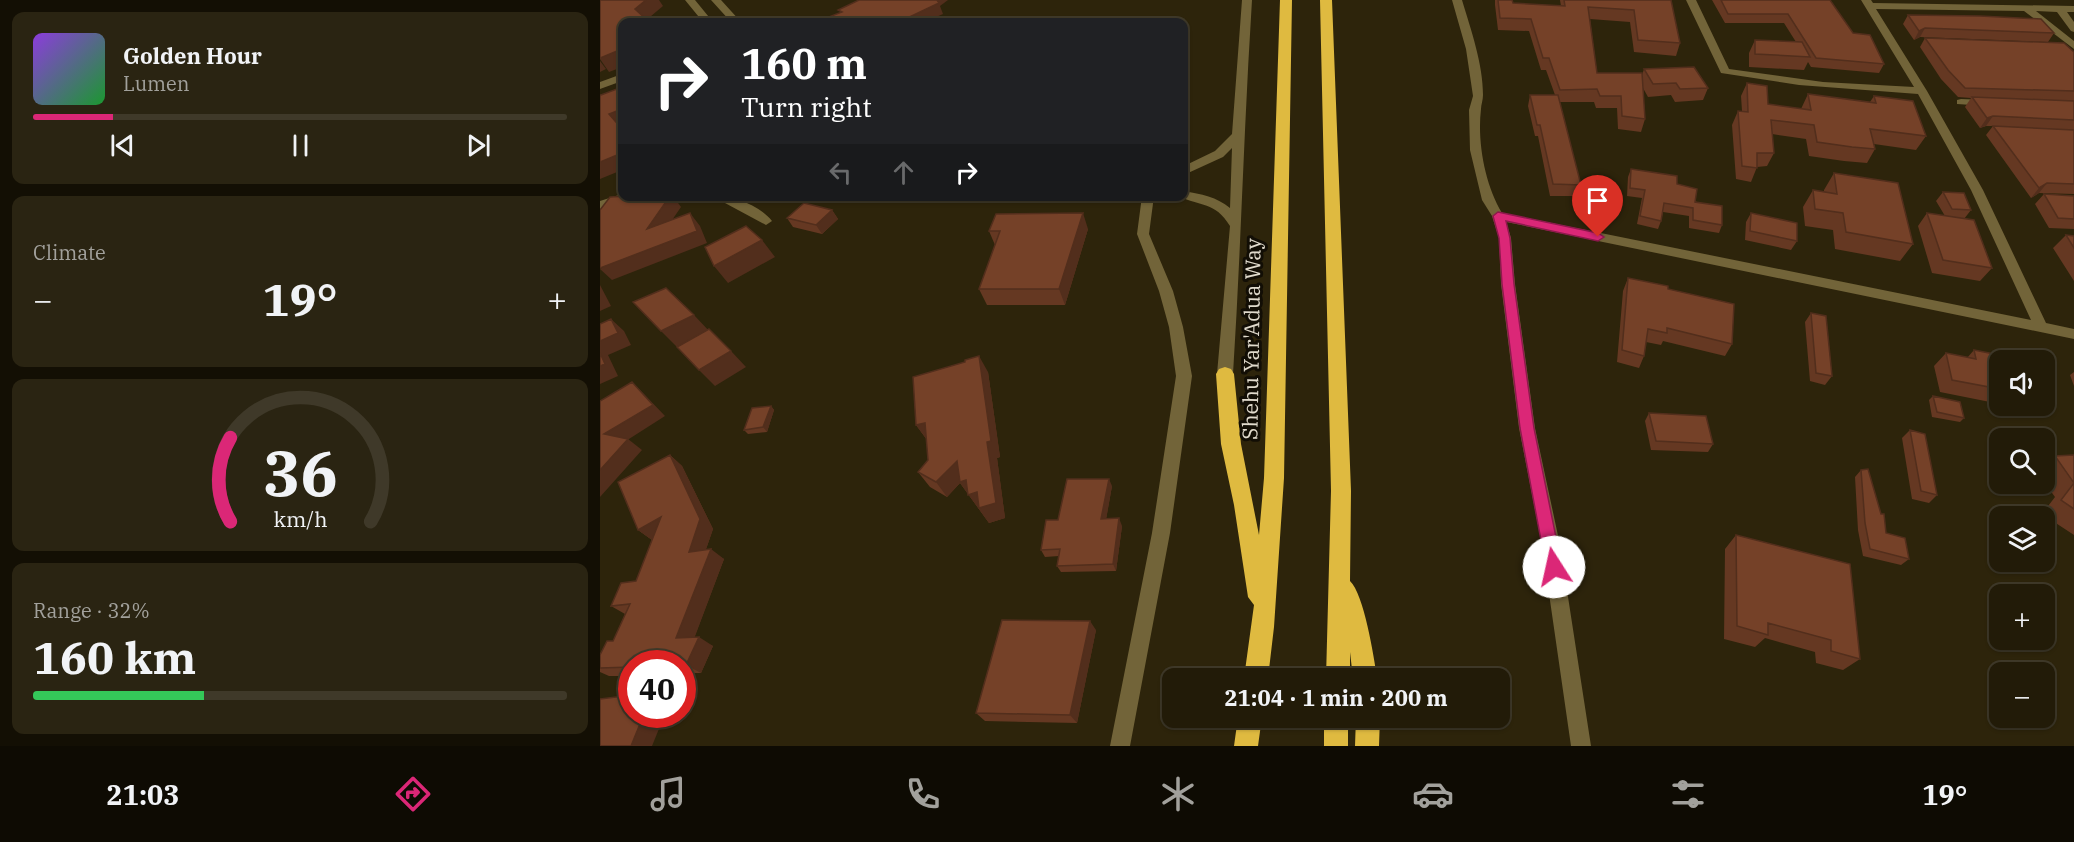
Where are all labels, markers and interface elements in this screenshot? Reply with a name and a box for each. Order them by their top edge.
text: 160 m [741,36,867,91]
text: Golden Hour [123,41,262,70]
icon: right [642,42,720,120]
text: Lumen [123,70,190,97]
text: Turn right [741,89,872,124]
icon: previous [106,129,139,162]
icon: pause [284,129,317,162]
icon: next [462,129,495,162]
icon: left [824,156,857,189]
icon: ahead [887,156,920,189]
icon: right [950,156,983,189]
pin [1572,175,1623,237]
icon: arrive [1581,184,1614,217]
street label: Shehu Yar'Adua Way [1235,237,1267,440]
text: Climate [33,239,106,266]
text: 19° [262,270,338,328]
text: − [33,278,53,321]
text: + [547,278,567,321]
map controls [1989,350,2055,728]
button: sound [1989,350,2055,416]
button: search [1989,428,2055,494]
text: 36 [263,432,337,513]
text: km/h [273,505,327,533]
button: layers [1989,506,2055,572]
position arrow [1522,535,1586,599]
button: + [1989,584,2055,650]
text: Range · 32% [33,597,150,624]
text: 160 km [33,628,196,686]
speed limit sign: 40 [618,650,696,728]
button: − [1989,662,2055,728]
text: 21:04 · 1 min · 200 m [1224,683,1448,712]
icon: directions [392,773,434,815]
icon: music [647,773,689,815]
icon: phone [902,773,944,815]
icon: climate [1157,773,1199,815]
icon: car [1412,773,1454,815]
icon: filters [1667,773,1709,815]
text: 21:03 [106,777,179,812]
text: 19° [1922,777,1967,812]

